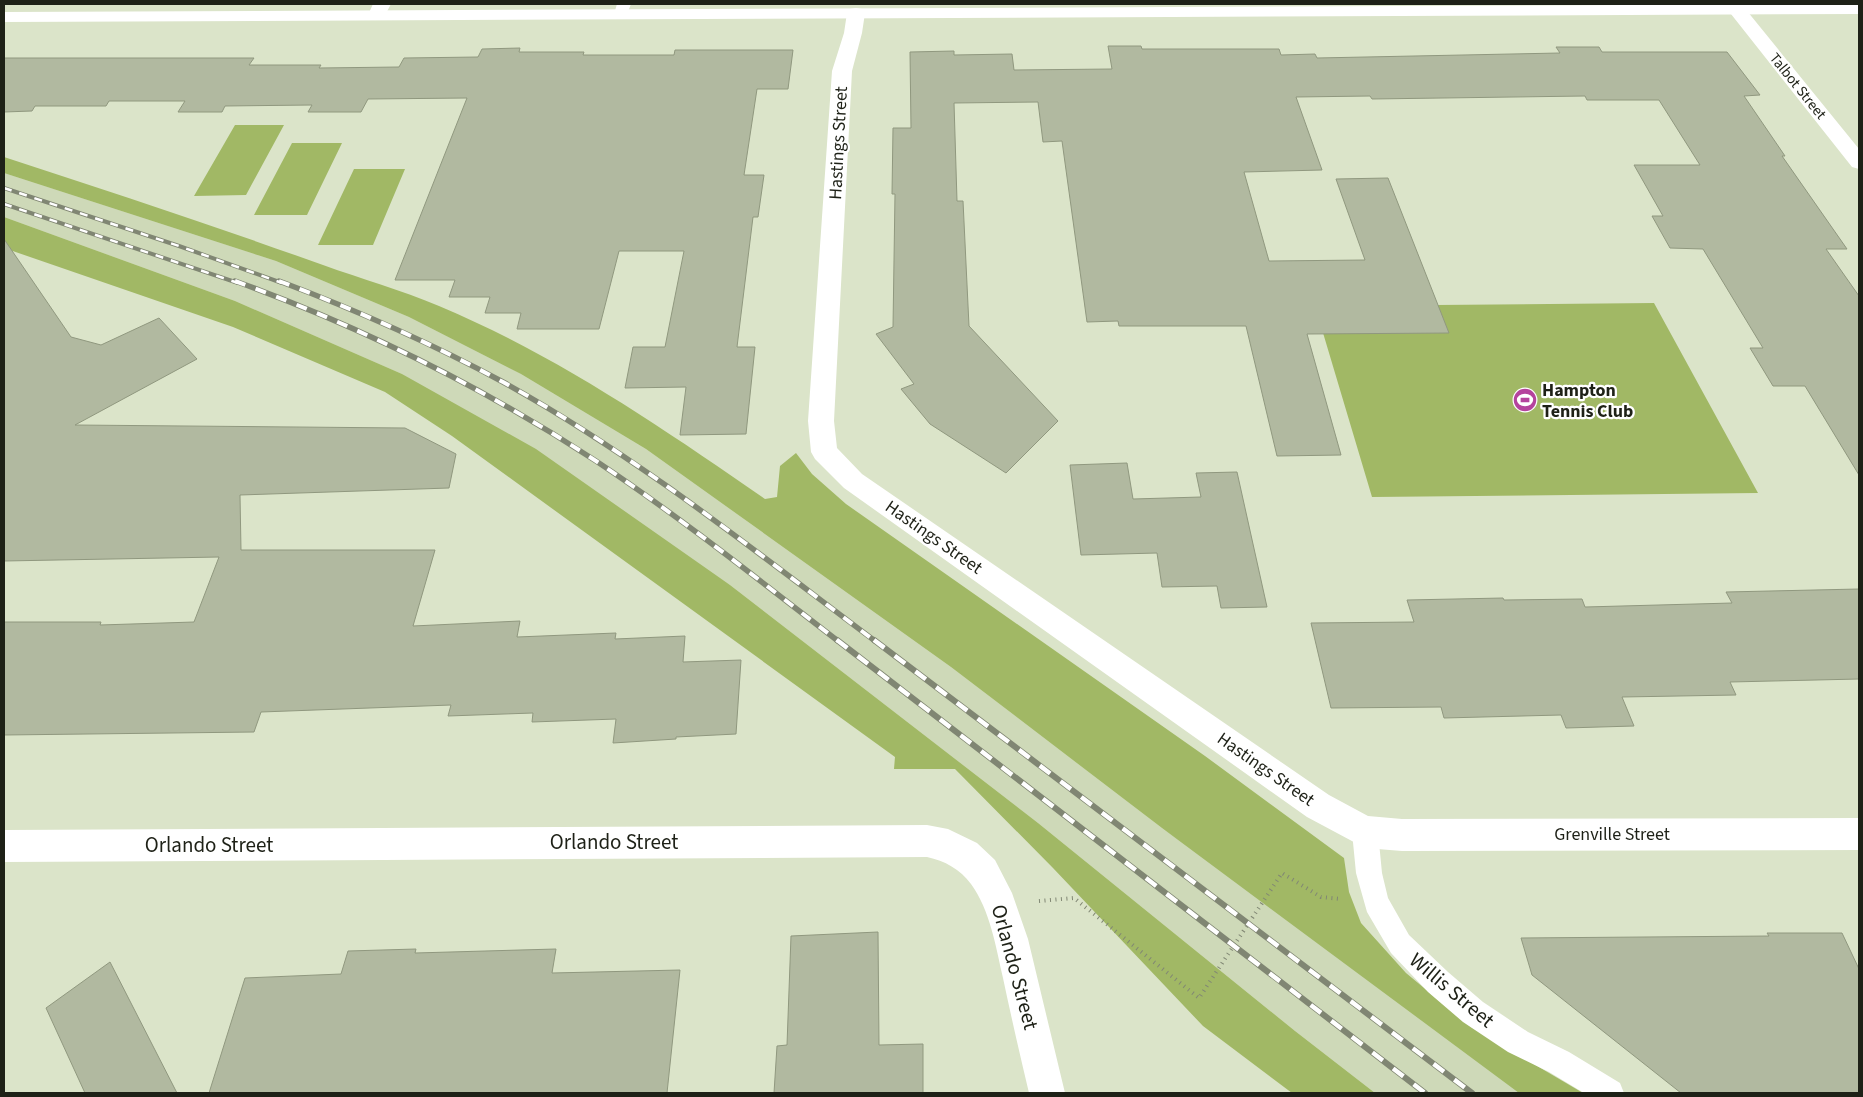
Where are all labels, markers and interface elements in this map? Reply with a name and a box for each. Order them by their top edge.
street label: Talbot Street [1764,49,1831,124]
street label: Hastings Street [823,86,854,200]
place label: Hampton Tennis Club [1542,378,1633,424]
sports icon: Hampton Tennis Club [1512,387,1538,413]
street label: Hastings Street [880,495,987,580]
street label: Hastings Street [1212,727,1319,812]
street label: Grenville Street [1554,822,1670,847]
street label: Orlando Street [550,827,678,857]
street label: Orlando Street [145,830,273,860]
street label: Orlando Street [984,901,1046,1033]
street label: Willis Street [1403,945,1501,1035]

